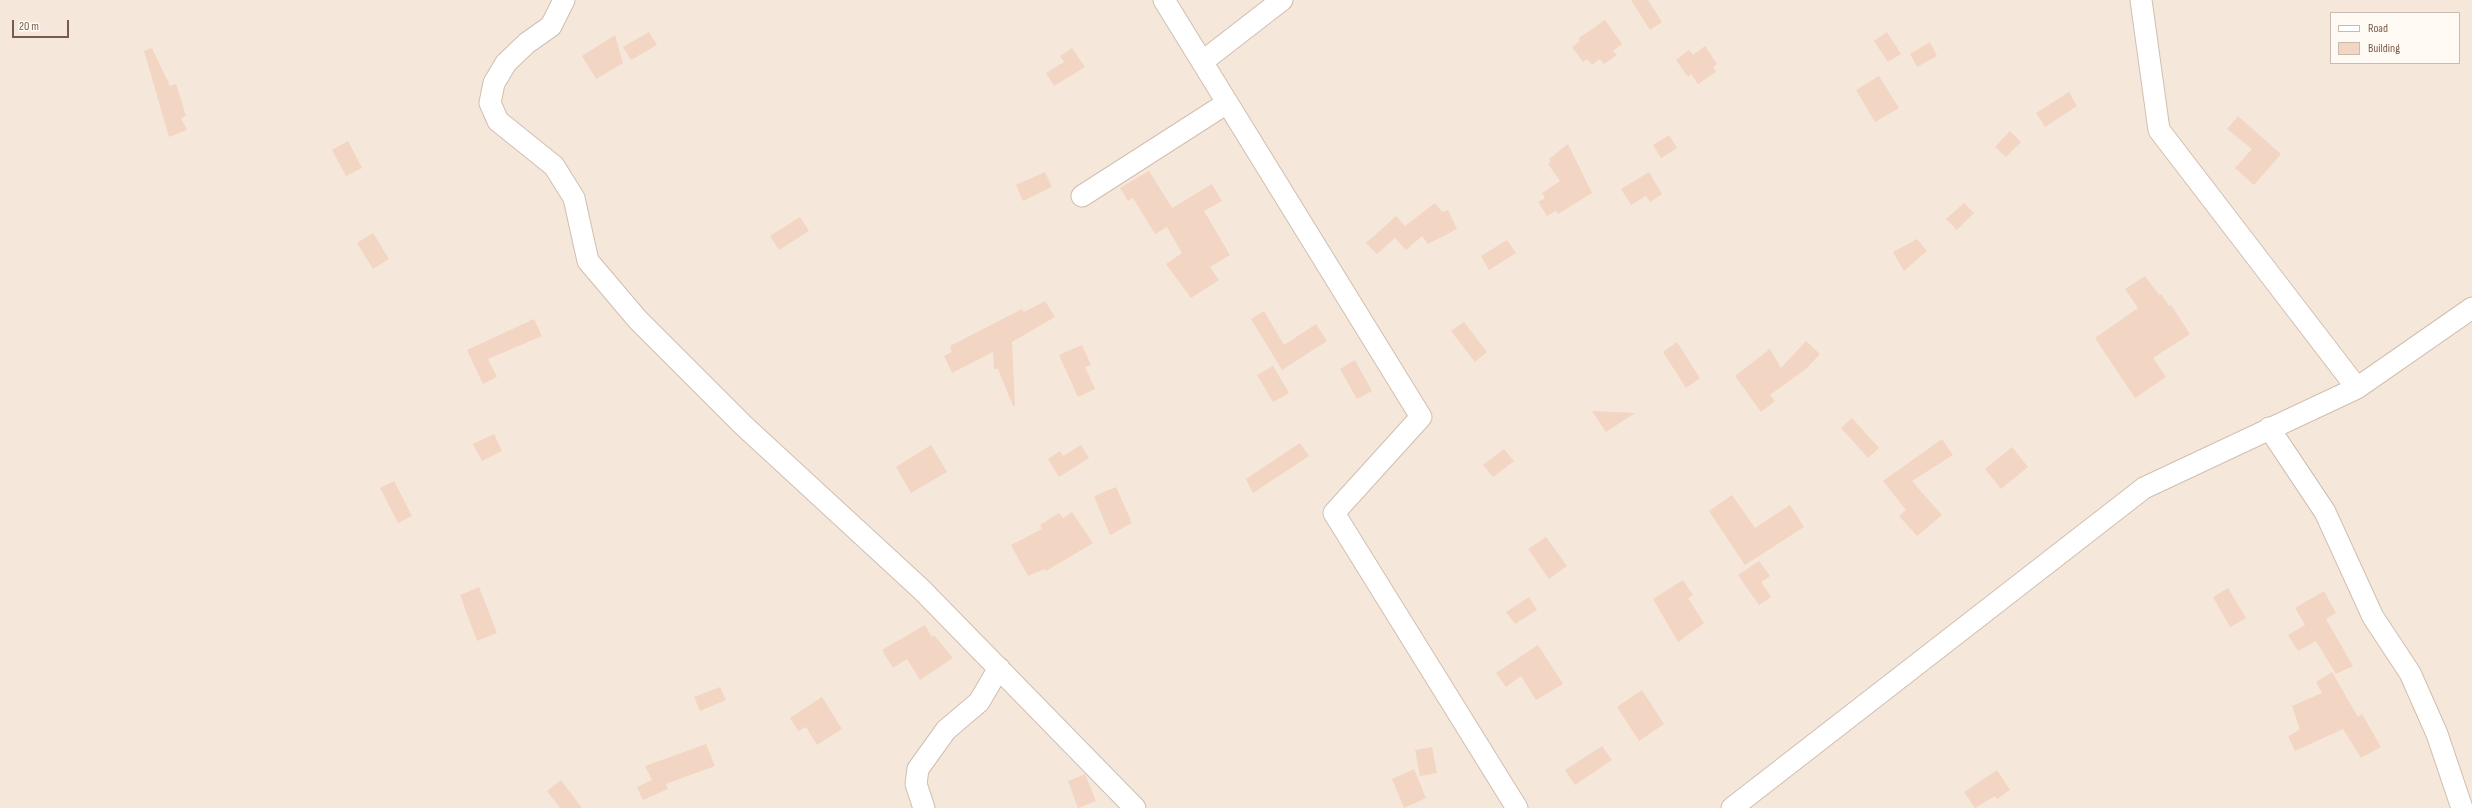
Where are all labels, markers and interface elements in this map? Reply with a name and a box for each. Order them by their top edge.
scale bar [14,12,71,38]
legend [2330,12,2460,64]
text: 20 m [19,19,39,34]
text: Road [2368,21,2388,36]
text: Building [2368,41,2400,56]

